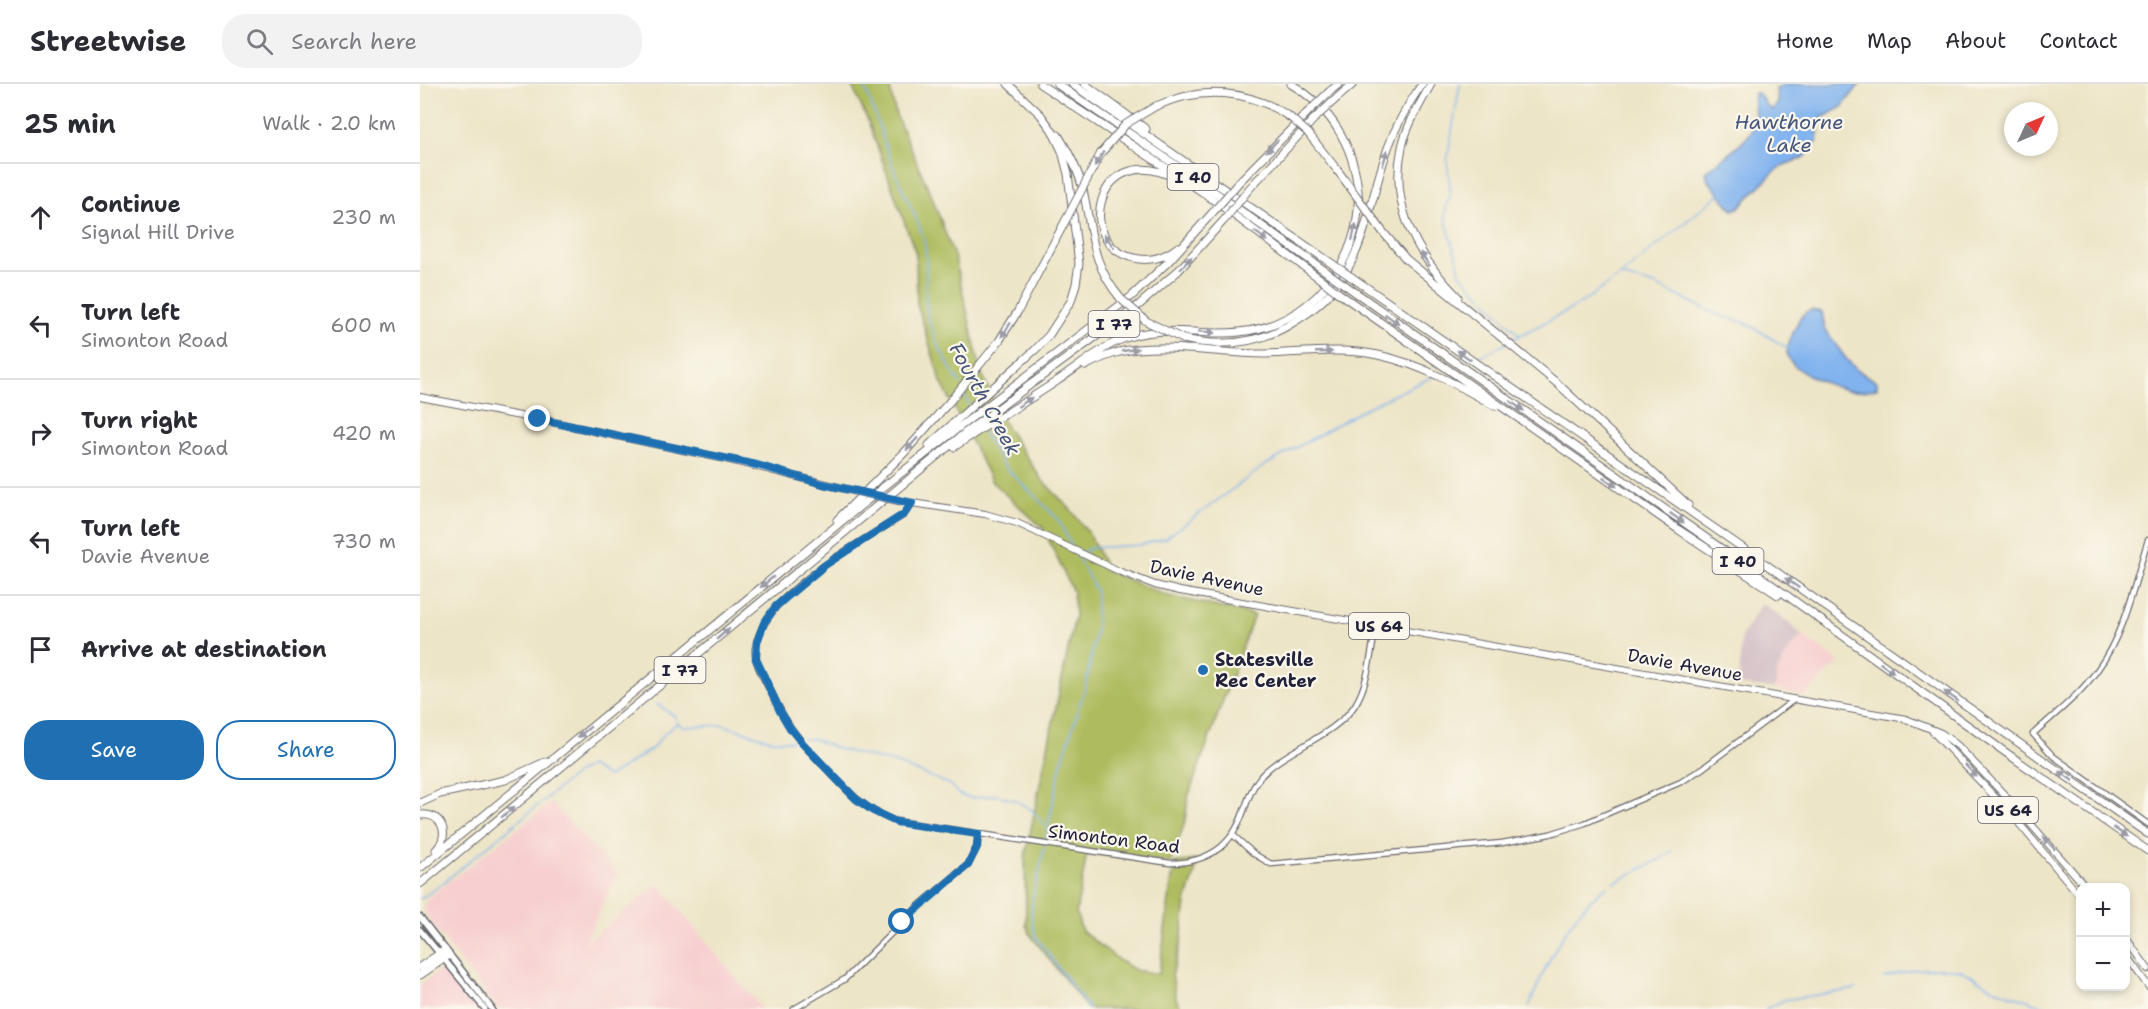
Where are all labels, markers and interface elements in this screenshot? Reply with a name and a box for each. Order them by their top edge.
search box [222,14,642,68]
text: Streetwise [30,22,186,60]
icon: search [243,25,276,58]
text: Search here [291,27,417,56]
text: Home [1776,27,1834,55]
text: Map [1867,27,1912,55]
text: About [1945,27,2006,55]
text: Contact [2039,27,2118,55]
north arrow [2004,102,2058,156]
text: 25 min [24,106,116,141]
water label: Hawthorne Lake [1735,109,1843,158]
text: Walk · 2.0 km [262,110,396,136]
one-way arrow [1265,139,1279,153]
one-way arrow [1381,149,1390,167]
one-way arrow [1093,151,1104,167]
road number: I 40 [1168,164,1218,190]
text: Continue [81,190,181,219]
icon: ahead [24,201,57,234]
text: 230 m [331,204,396,230]
text: Signal Hill Drive [81,219,235,245]
one-way arrow [1349,223,1359,242]
one-way arrow [1254,229,1269,241]
one-way arrow [1103,233,1115,249]
one-way arrow [1419,252,1431,268]
one-way arrow [1179,255,1193,270]
text: Turn left [81,298,180,327]
icon: left [24,309,57,342]
road number: I 77 [1088,311,1140,337]
text: 600 m [331,312,396,338]
one-way arrow [1384,313,1400,325]
one-way arrow [1000,322,1011,338]
text: Simonton Road [81,327,228,353]
one-way arrow [1197,327,1216,337]
water label: Fourth Creek [943,338,1027,461]
one-way arrow [1120,346,1139,355]
one-way arrow [1315,347,1334,357]
one-way arrow [1457,349,1473,361]
one-way arrow [1017,397,1033,408]
one-way arrow [1509,400,1525,412]
route end [524,405,550,431]
text: Turn right [81,406,198,435]
icon: right [24,417,57,450]
text: 420 m [332,420,396,446]
text: Simonton Road [81,435,228,461]
one-way arrow [906,436,919,451]
one-way arrow [1602,476,1618,488]
one-way arrow [1669,512,1685,524]
text: Turn left [81,514,180,543]
icon: left [24,525,57,558]
text: 730 m [332,528,396,554]
text: Davie Avenue [81,543,210,569]
road number: I 40 [1712,548,1764,574]
street label: Davie Avenue [1148,554,1266,602]
one-way arrow [759,576,775,589]
one-way arrow [1784,577,1800,589]
road number: US 64 [1349,613,1409,639]
one-way arrow [715,628,731,641]
icon: arrive [24,633,57,666]
text: Arrive at destination [81,635,327,664]
street label: Davie Avenue [1626,643,1744,687]
place label: Statesville Rec Center [1215,648,1317,693]
road number: I 77 [654,657,706,683]
one-way arrow [1879,662,1895,674]
marker: Statesville Rec Center [1196,663,1210,677]
one-way arrow [1943,690,1959,702]
button: Save [24,720,204,780]
button: Share [216,720,396,780]
one-way arrow [577,725,592,738]
one-way arrow [1964,764,1978,779]
one-way arrow [2058,770,2074,782]
road number: US 64 [1978,797,2038,823]
one-way arrow [500,806,515,819]
street label: Simonton Road [1047,819,1181,859]
one-way arrow [2112,826,2128,838]
one-way arrow [2043,836,2056,851]
map controls [2076,883,2130,991]
button: + [2076,883,2130,937]
route start [888,908,914,934]
button: − [2076,937,2130,991]

